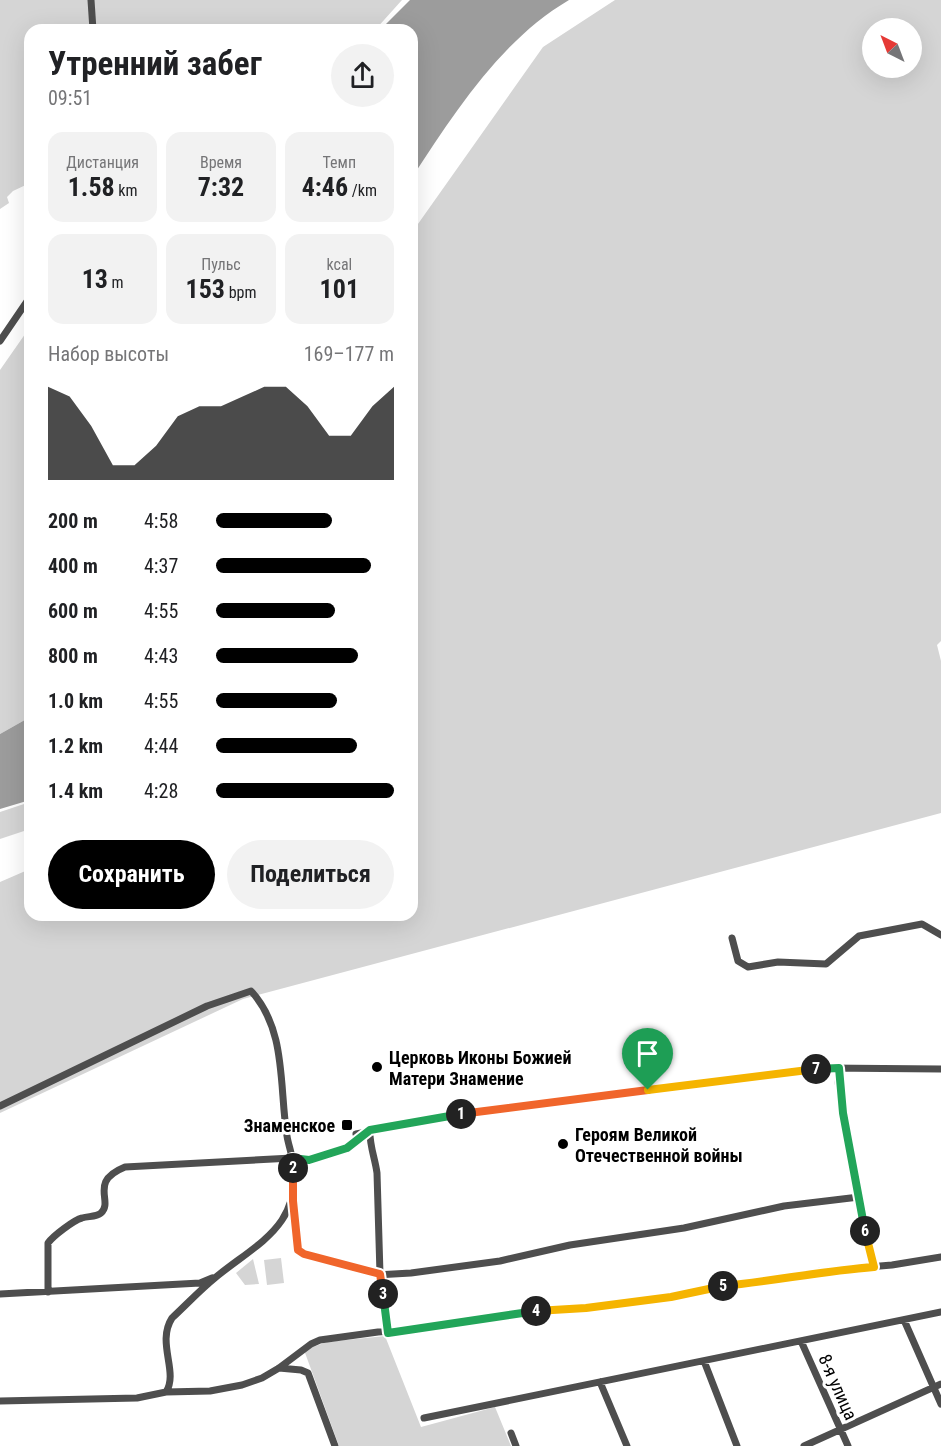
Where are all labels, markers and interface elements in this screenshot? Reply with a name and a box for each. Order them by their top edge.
north arrow [862,18,922,78]
map controls [862,18,922,78]
text: Утренний забег [48,44,262,83]
button: share [331,44,394,107]
text: 09:51 [48,86,92,110]
text: Дистанция [66,153,139,172]
text: Время [200,153,242,172]
text: Темп [323,153,356,172]
text: 1.58 [68,172,115,202]
text: 7:32 [198,172,244,202]
text: 4:46 [302,172,348,202]
text: km [115,181,138,200]
text: /km [348,181,377,200]
text: Пульс [201,255,241,274]
text: kcal [326,255,352,274]
text: 13 [82,264,108,294]
text: m [108,273,124,292]
text: 153 [186,274,225,304]
text: 101 [320,274,359,304]
text: bpm [225,283,256,302]
text: Набор высоты [48,342,169,366]
text: 169–177 m [304,342,394,366]
text: 200 m [48,509,98,533]
text: 4:58 [144,509,178,533]
text: 400 m [48,554,98,578]
text: 4:37 [144,554,178,578]
text: 600 m [48,599,98,623]
text: 4:55 [144,599,178,623]
text: 800 m [48,644,98,668]
text: 4:43 [144,644,178,668]
text: 1.0 km [48,689,103,713]
text: 4:55 [144,689,178,713]
text: 1.2 km [48,734,103,758]
text: 4:44 [144,734,178,758]
text: 1.4 km [48,779,103,803]
text: 4:28 [144,779,178,803]
button: Сохранить [48,840,215,909]
button: Поделиться [227,840,394,909]
pin [622,1028,673,1090]
icon: arrive [631,1037,664,1070]
place label: Церковь Иконы Божией Матери Знамение [389,1047,571,1089]
pin: 7 [801,1054,831,1084]
text: 7 [812,1059,820,1078]
marker: Церковь Иконы Божией Матери Знамение [370,1060,384,1074]
pin: 1 [446,1099,476,1129]
text: 1 [457,1104,465,1123]
place label: Знаменское [244,1115,335,1136]
marker: Знаменское [340,1118,354,1132]
place label: Героям Великой Отечественной войны [575,1124,743,1166]
marker: Героям Великой Отечественной войны [556,1137,570,1151]
pin: 2 [278,1153,308,1183]
text: 2 [289,1158,297,1177]
pin: 6 [850,1216,880,1246]
text: 6 [861,1221,869,1240]
pin: 5 [708,1271,738,1301]
text: 5 [719,1276,727,1295]
pin: 3 [368,1279,398,1309]
text: 3 [379,1284,387,1303]
pin: 4 [521,1296,551,1326]
text: 4 [532,1301,540,1320]
street label: 8-я улица [814,1351,862,1423]

